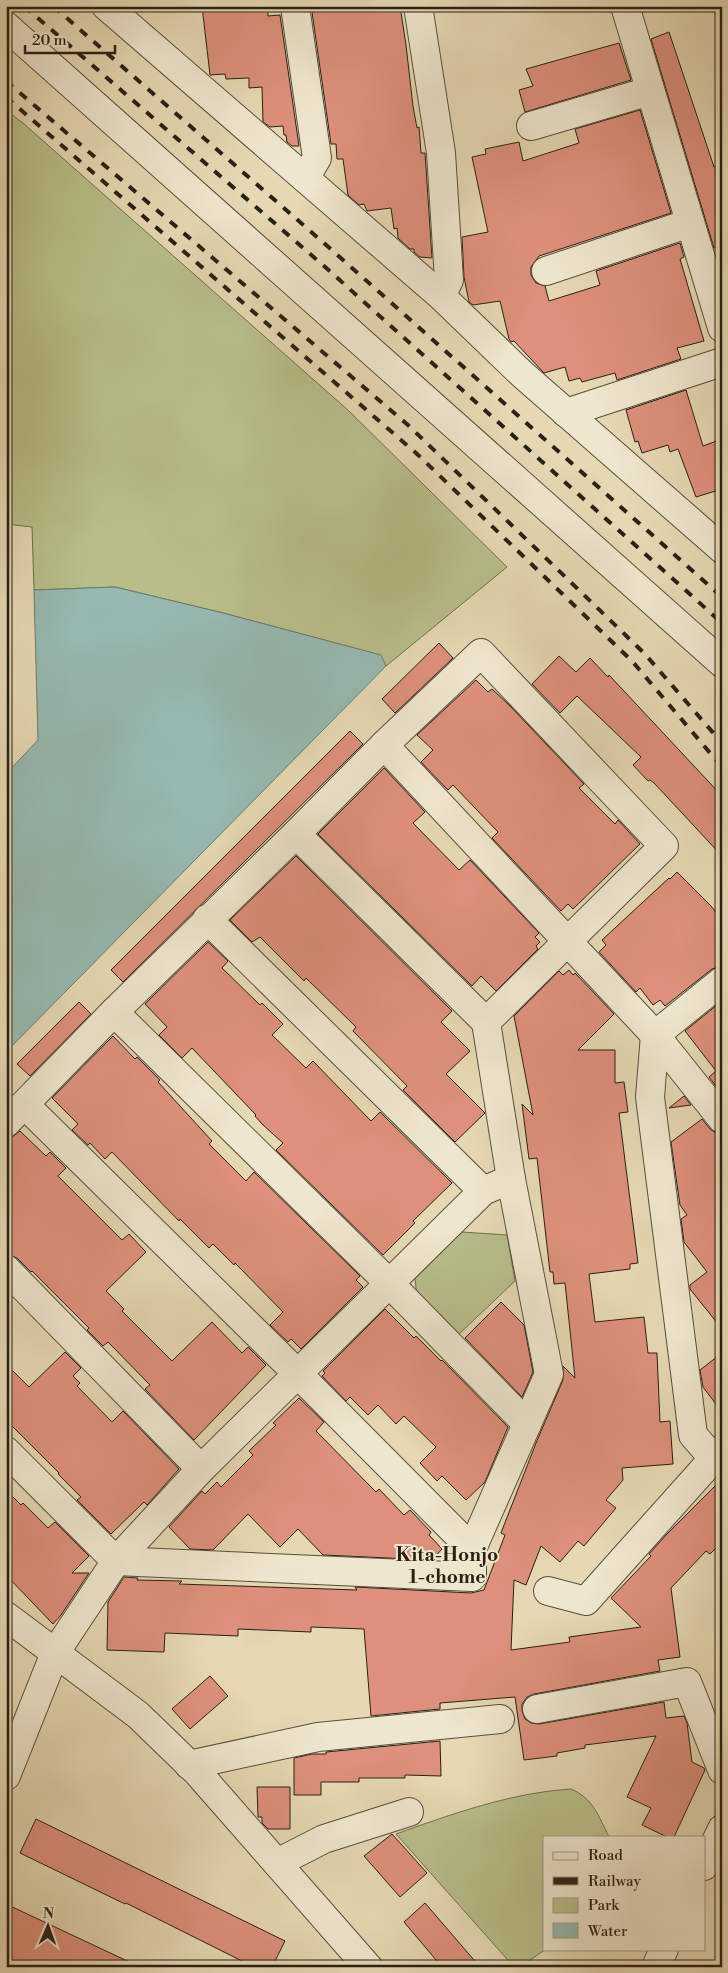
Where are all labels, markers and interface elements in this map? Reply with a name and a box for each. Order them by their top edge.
scale bar [25,22,115,54]
text: 20 m [32,31,67,50]
district label: Kita-Honjo 1-chome [396,1543,498,1589]
legend [543,1836,706,1950]
text: Road [588,1846,623,1865]
text: Railway [588,1872,642,1891]
text: Park [588,1896,620,1915]
north arrow [22,1900,72,1950]
text: N [43,1905,54,1923]
text: Water [587,1922,628,1941]

